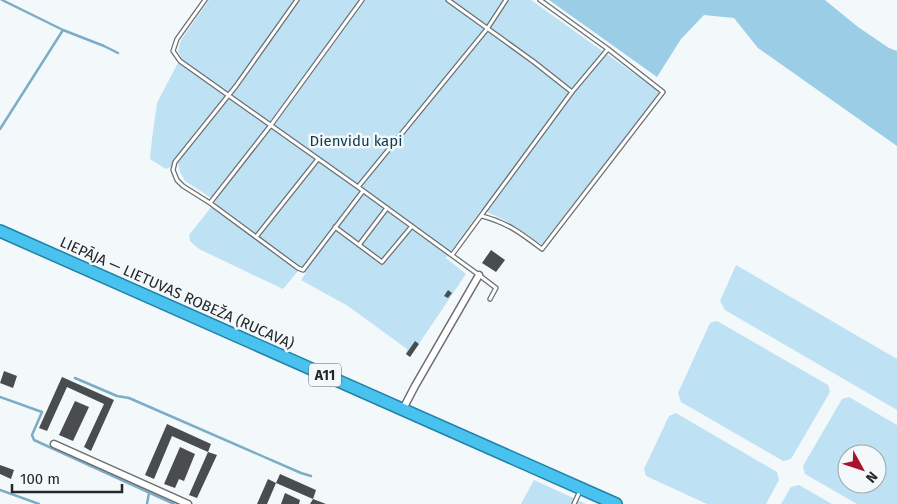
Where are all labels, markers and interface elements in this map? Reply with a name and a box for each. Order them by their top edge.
park label: Dienvidu kapi [310,132,402,150]
street label: LIEPĀJA — LIETUVAS ROBEŽA (RUCAVA) [57,233,297,353]
road number: A11 [309,364,341,386]
north arrow [837,444,887,494]
scale bar [12,462,122,494]
text: N [862,468,881,486]
text: 100 m [20,470,60,488]

